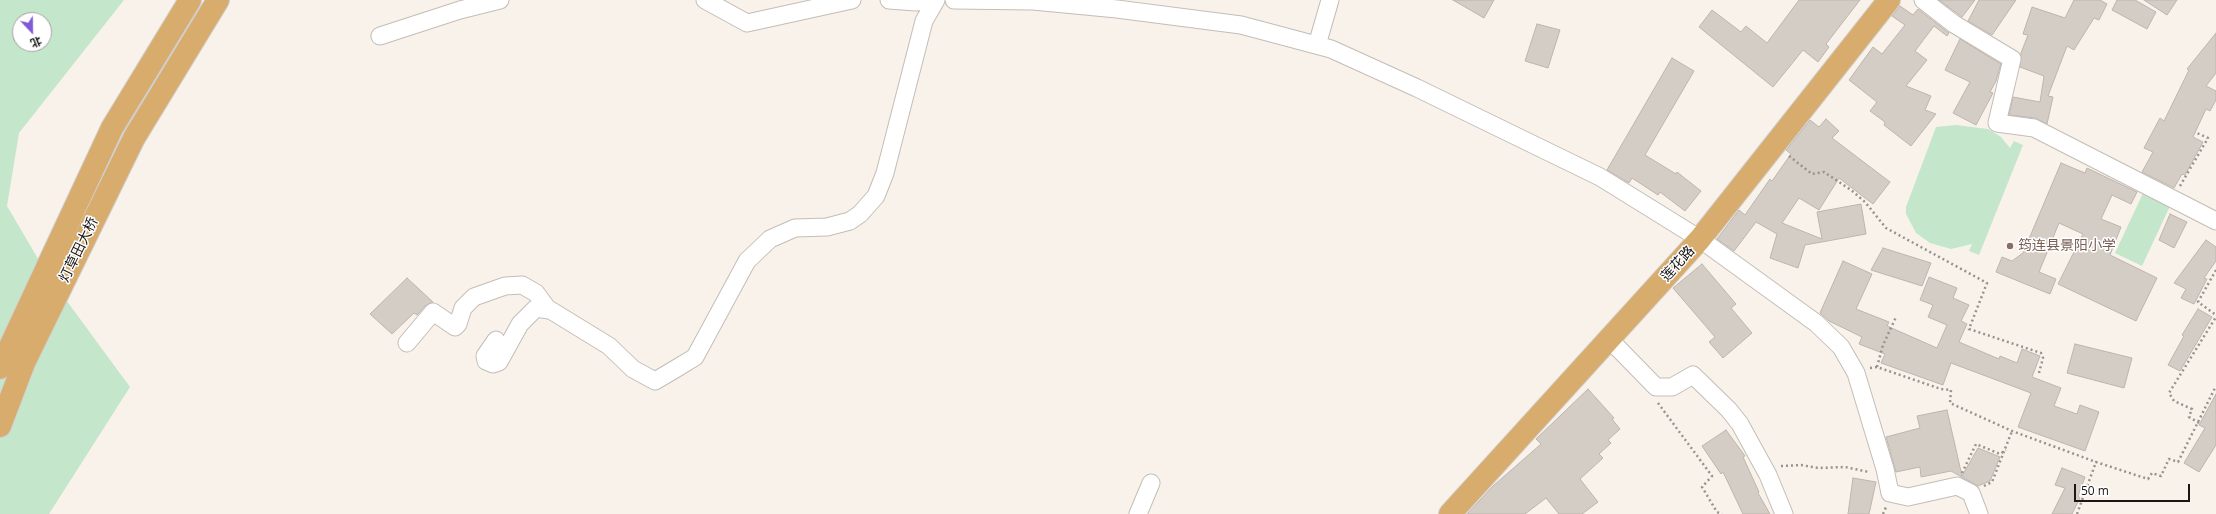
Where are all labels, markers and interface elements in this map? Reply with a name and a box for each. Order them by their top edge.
north arrow [12,12,52,52]
text: 北 [28,34,44,52]
street label: 灯草田大桥 [56,215,102,285]
place label: 筠连县景阳小学 [2018,238,2116,254]
marker: 筠连县景阳小学 [2005,241,2015,251]
street label: 莲花路 [1658,243,1698,285]
scale bar [2076,476,2192,502]
text: 50 m [2081,482,2109,499]

